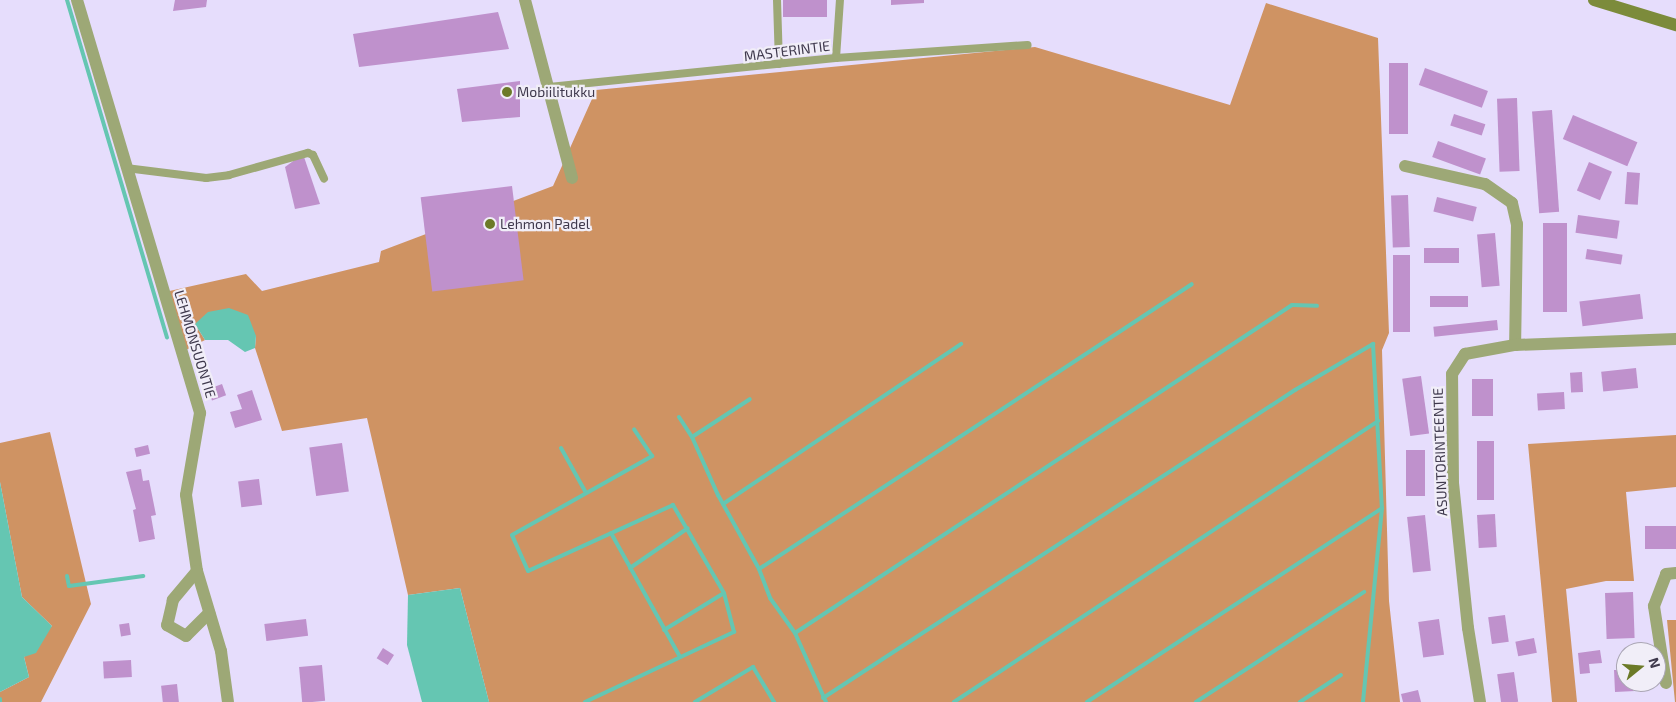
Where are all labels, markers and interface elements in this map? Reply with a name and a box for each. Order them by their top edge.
street label: MASTERINTIE [743,37,831,65]
place label: Mobiilitukku [517,84,595,100]
marker: Mobiilitukku [501,86,513,98]
place label: Lehmon Padel [500,216,590,232]
marker: Lehmon Padel [484,218,496,230]
street label: LEHMONSUONTIE [171,288,219,400]
street label: ASUNTORINTEENTIE [1429,387,1451,517]
north arrow [1616,642,1666,692]
text: N [1645,655,1664,670]

